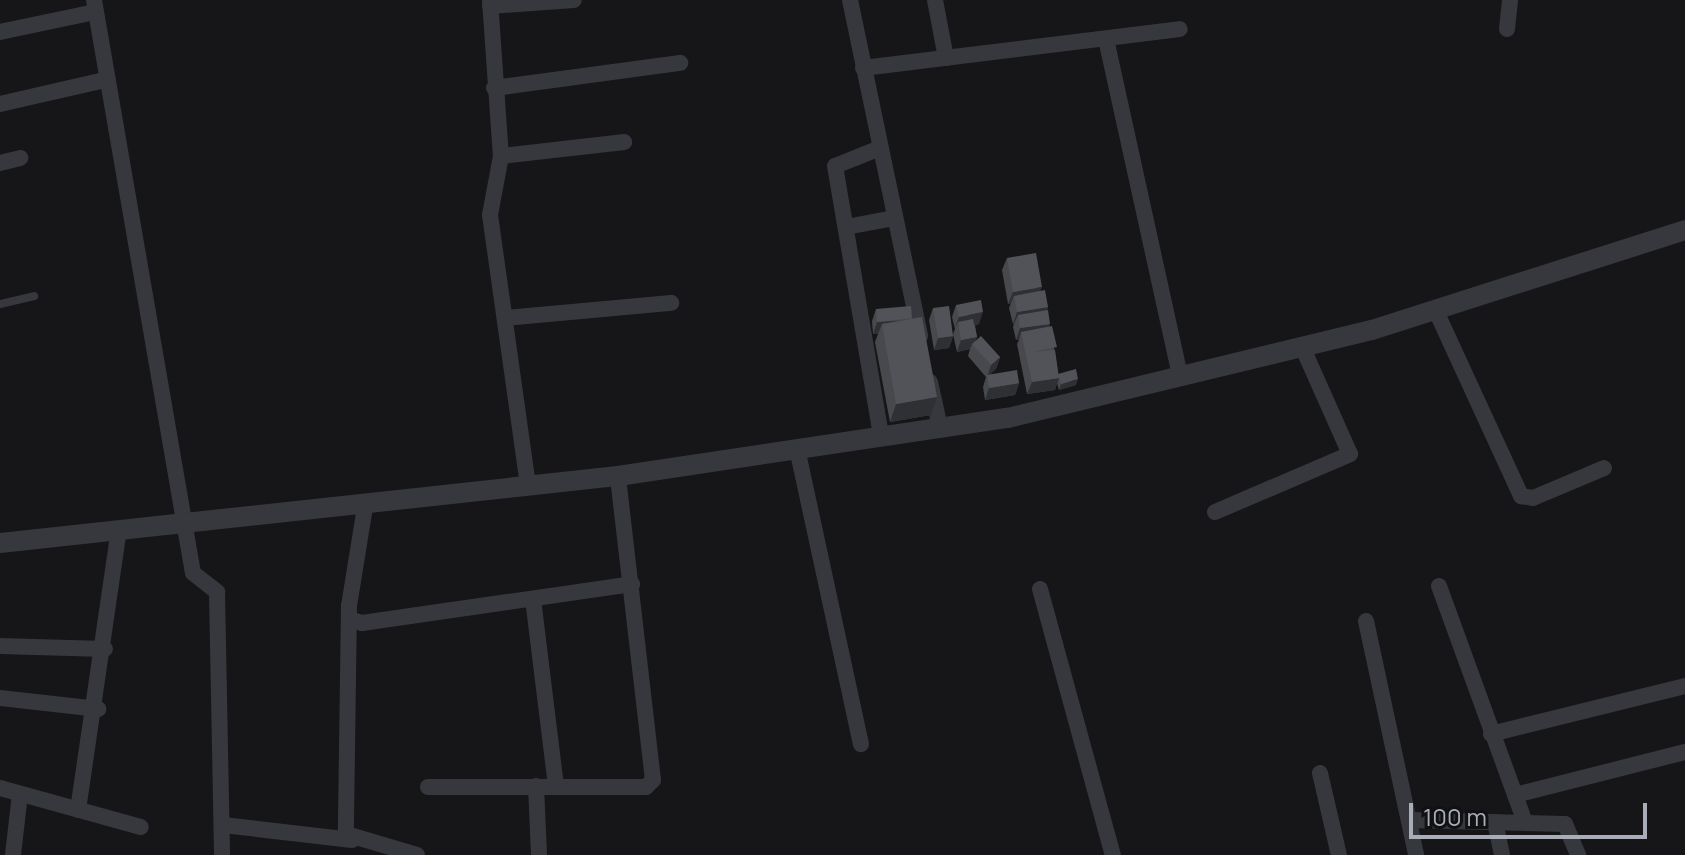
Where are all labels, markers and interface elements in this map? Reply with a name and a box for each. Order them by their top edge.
scale bar [1413,787,1651,837]
text: 100 m [1423,800,1487,833]

